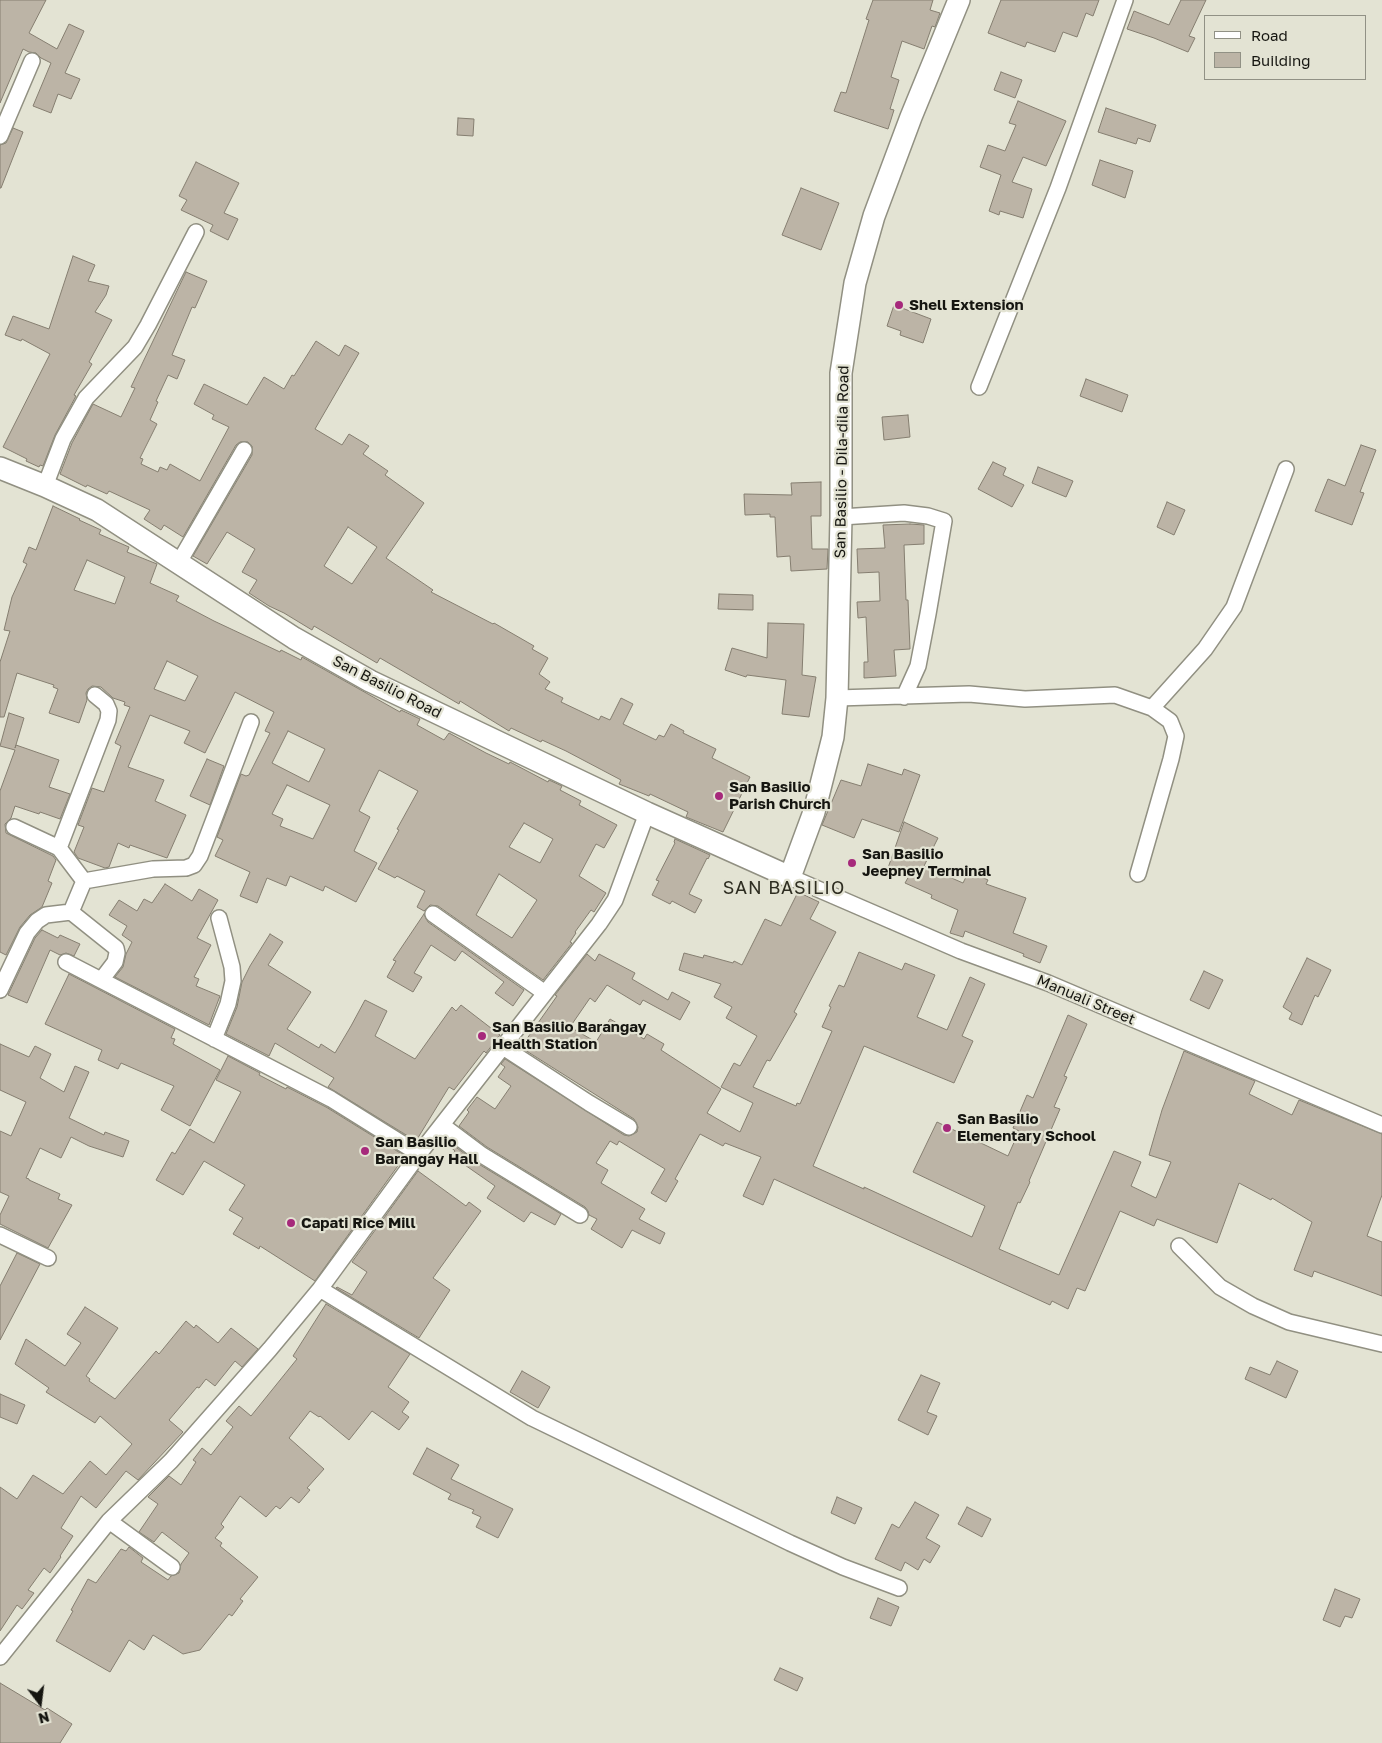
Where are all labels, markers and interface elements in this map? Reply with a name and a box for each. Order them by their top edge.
legend [1204,15,1367,80]
text: Road [1251,26,1288,44]
text: Building [1251,51,1311,69]
place label: Shell Extension [909,296,1024,314]
marker: Shell Extension [893,299,905,311]
street label: San Basilio - Dila-dila Road [831,365,853,559]
street label: San Basilio Road [330,652,444,722]
place label: San Basilio Parish Church [729,778,831,813]
marker: San Basilio Parish Church [713,790,725,802]
place label: San Basilio Jeepney Terminal [862,845,991,880]
marker: San Basilio Jeepney Terminal [846,857,858,869]
district label: SAN BASILIO [721,877,847,899]
street label: Manuali Street [1034,971,1138,1029]
place label: San Basilio Barangay Health Station [492,1018,647,1053]
marker: San Basilio Barangay Health Station [476,1030,488,1042]
place label: San Basilio Elementary School [957,1110,1096,1145]
marker: San Basilio Elementary School [941,1122,953,1134]
place label: San Basilio Barangay Hall [375,1133,478,1168]
marker: San Basilio Barangay Hall [359,1145,371,1157]
place label: Capati Rice Mill [301,1214,415,1232]
marker: Capati Rice Mill [285,1217,297,1229]
north arrow [15,1678,65,1728]
text: N [37,1708,51,1728]

